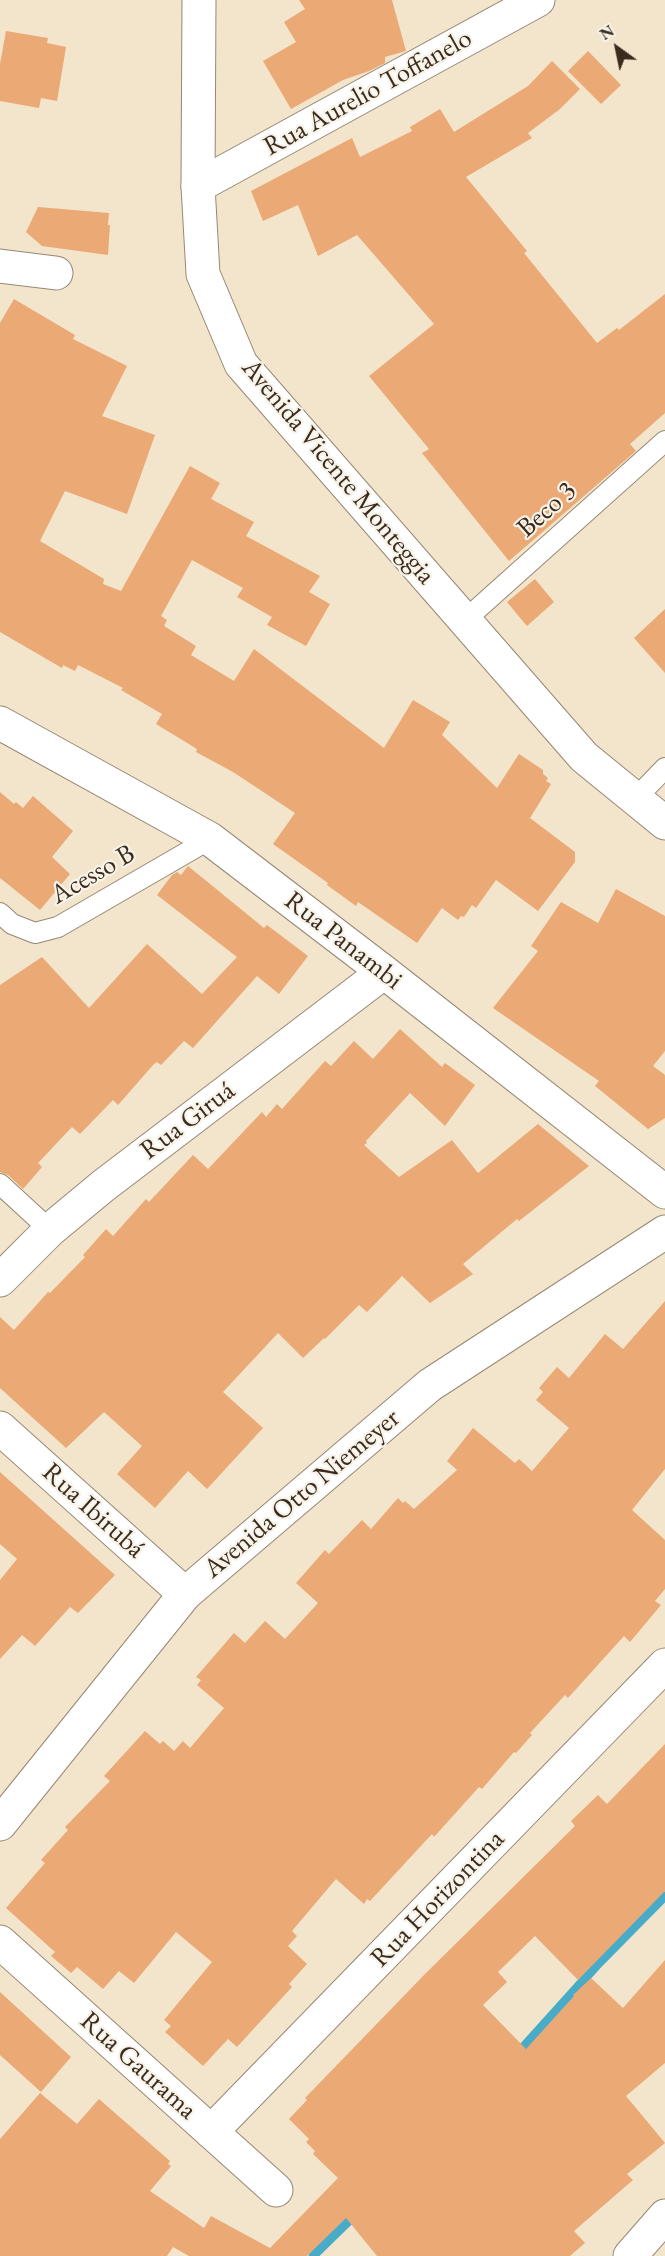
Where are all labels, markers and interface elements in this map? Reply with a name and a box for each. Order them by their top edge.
north arrow [587,18,647,78]
text: N [596,20,618,45]
street label: Rua Aurelio Toffanelo [258,22,478,164]
street label: Avenida Vicente Monteggia [234,353,442,591]
street label: Beco 3 [511,475,583,545]
street label: Acesso B [45,838,141,912]
street label: Rua Panambi [278,885,408,997]
street label: Rua Giruá [134,1075,242,1167]
street label: Avenida Otto Niemeyer [197,1402,407,1586]
street label: Rua Ibirubá [35,1457,151,1565]
street label: Rua Horizontina [364,1824,512,1974]
street label: Rua Gaurama [73,2005,203,2127]

